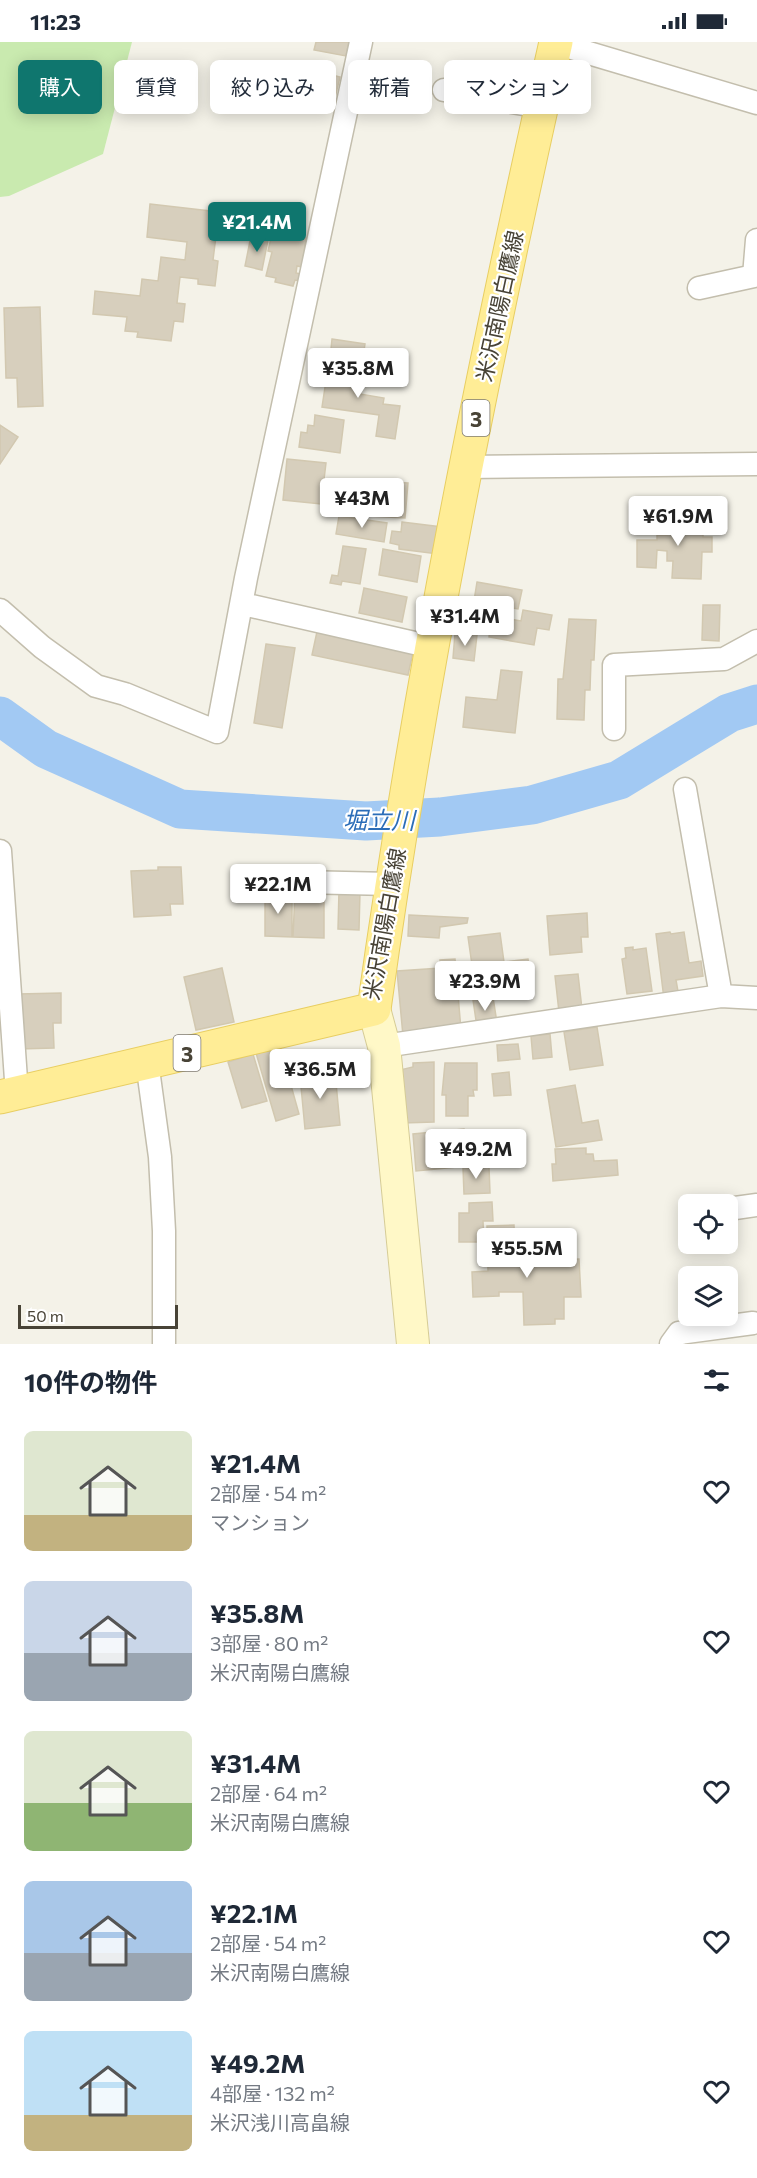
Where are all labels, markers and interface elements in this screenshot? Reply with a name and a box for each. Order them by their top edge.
text: 11:23 [30,8,81,35]
chip: 購入 [18,60,102,114]
chip: 賃貸 [114,60,198,114]
chip: 絞り込み [210,60,336,114]
chip: 新着 [348,60,432,114]
chip: マンション [444,60,591,114]
pin: ¥21.4M [208,202,306,253]
text: ¥21.4M [222,209,292,233]
street label: 米沢南陽白鷹線 [470,228,528,384]
pin: ¥35.8M [309,348,407,399]
text: ¥35.8M [322,355,394,379]
road number: 3 [462,400,490,436]
pin: ¥43M [326,478,398,529]
text: ¥43M [334,485,390,509]
pin: ¥61.9M [629,496,727,547]
text: ¥61.9M [643,503,713,527]
pin: ¥31.4M [416,596,514,647]
text: ¥31.4M [430,603,500,627]
water label: 堀立川 [343,805,418,834]
street label: 米沢南陽白鷹線 [357,846,411,1002]
pin: ¥22.1M [229,864,327,915]
text: ¥22.1M [244,871,312,895]
pin: ¥23.9M [436,961,534,1012]
text: ¥23.9M [449,968,521,992]
road number: 3 [174,1035,201,1071]
pin: ¥36.5M [271,1049,369,1100]
text: ¥36.5M [284,1056,356,1080]
pin: ¥49.2M [427,1129,525,1180]
text: ¥49.2M [439,1136,513,1160]
map controls [678,1194,738,1326]
button: locate [678,1194,738,1254]
pin: ¥55.5M [478,1228,576,1279]
text: ¥55.5M [491,1235,563,1259]
button: layers [678,1266,738,1326]
scale bar [18,1302,178,1330]
text: 50 m [27,1306,64,1325]
icon: filters [700,1364,733,1397]
text: 10件の物件 [24,1366,157,1397]
text: ¥21.4M [210,1447,301,1478]
icon: home [72,1455,144,1527]
icon: heart [700,1475,733,1508]
text: 2部屋 · 54 m² [210,1481,326,1505]
text: マンション [210,1510,310,1534]
text: ¥35.8M [210,1597,304,1628]
icon: home [72,1605,144,1677]
icon: heart [700,1625,733,1658]
text: 3部屋 · 80 m² [210,1631,328,1655]
text: 米沢南陽白鷹線 [210,1660,350,1684]
text: ¥31.4M [210,1747,301,1778]
icon: home [72,1755,144,1827]
icon: heart [700,1775,733,1808]
text: 2部屋 · 64 m² [210,1781,327,1805]
text: 米沢南陽白鷹線 [210,1810,350,1834]
text: ¥22.1M [210,1897,298,1928]
icon: home [72,1905,144,1977]
icon: heart [700,1925,733,1958]
text: 2部屋 · 54 m² [210,1931,326,1955]
text: 米沢南陽白鷹線 [210,1960,350,1984]
text: ¥49.2M [210,2047,305,2078]
icon: home [72,2055,144,2127]
icon: heart [700,2075,733,2108]
text: 4部屋 · 132 m² [210,2081,335,2105]
text: 米沢浅川高畠線 [210,2110,350,2134]

